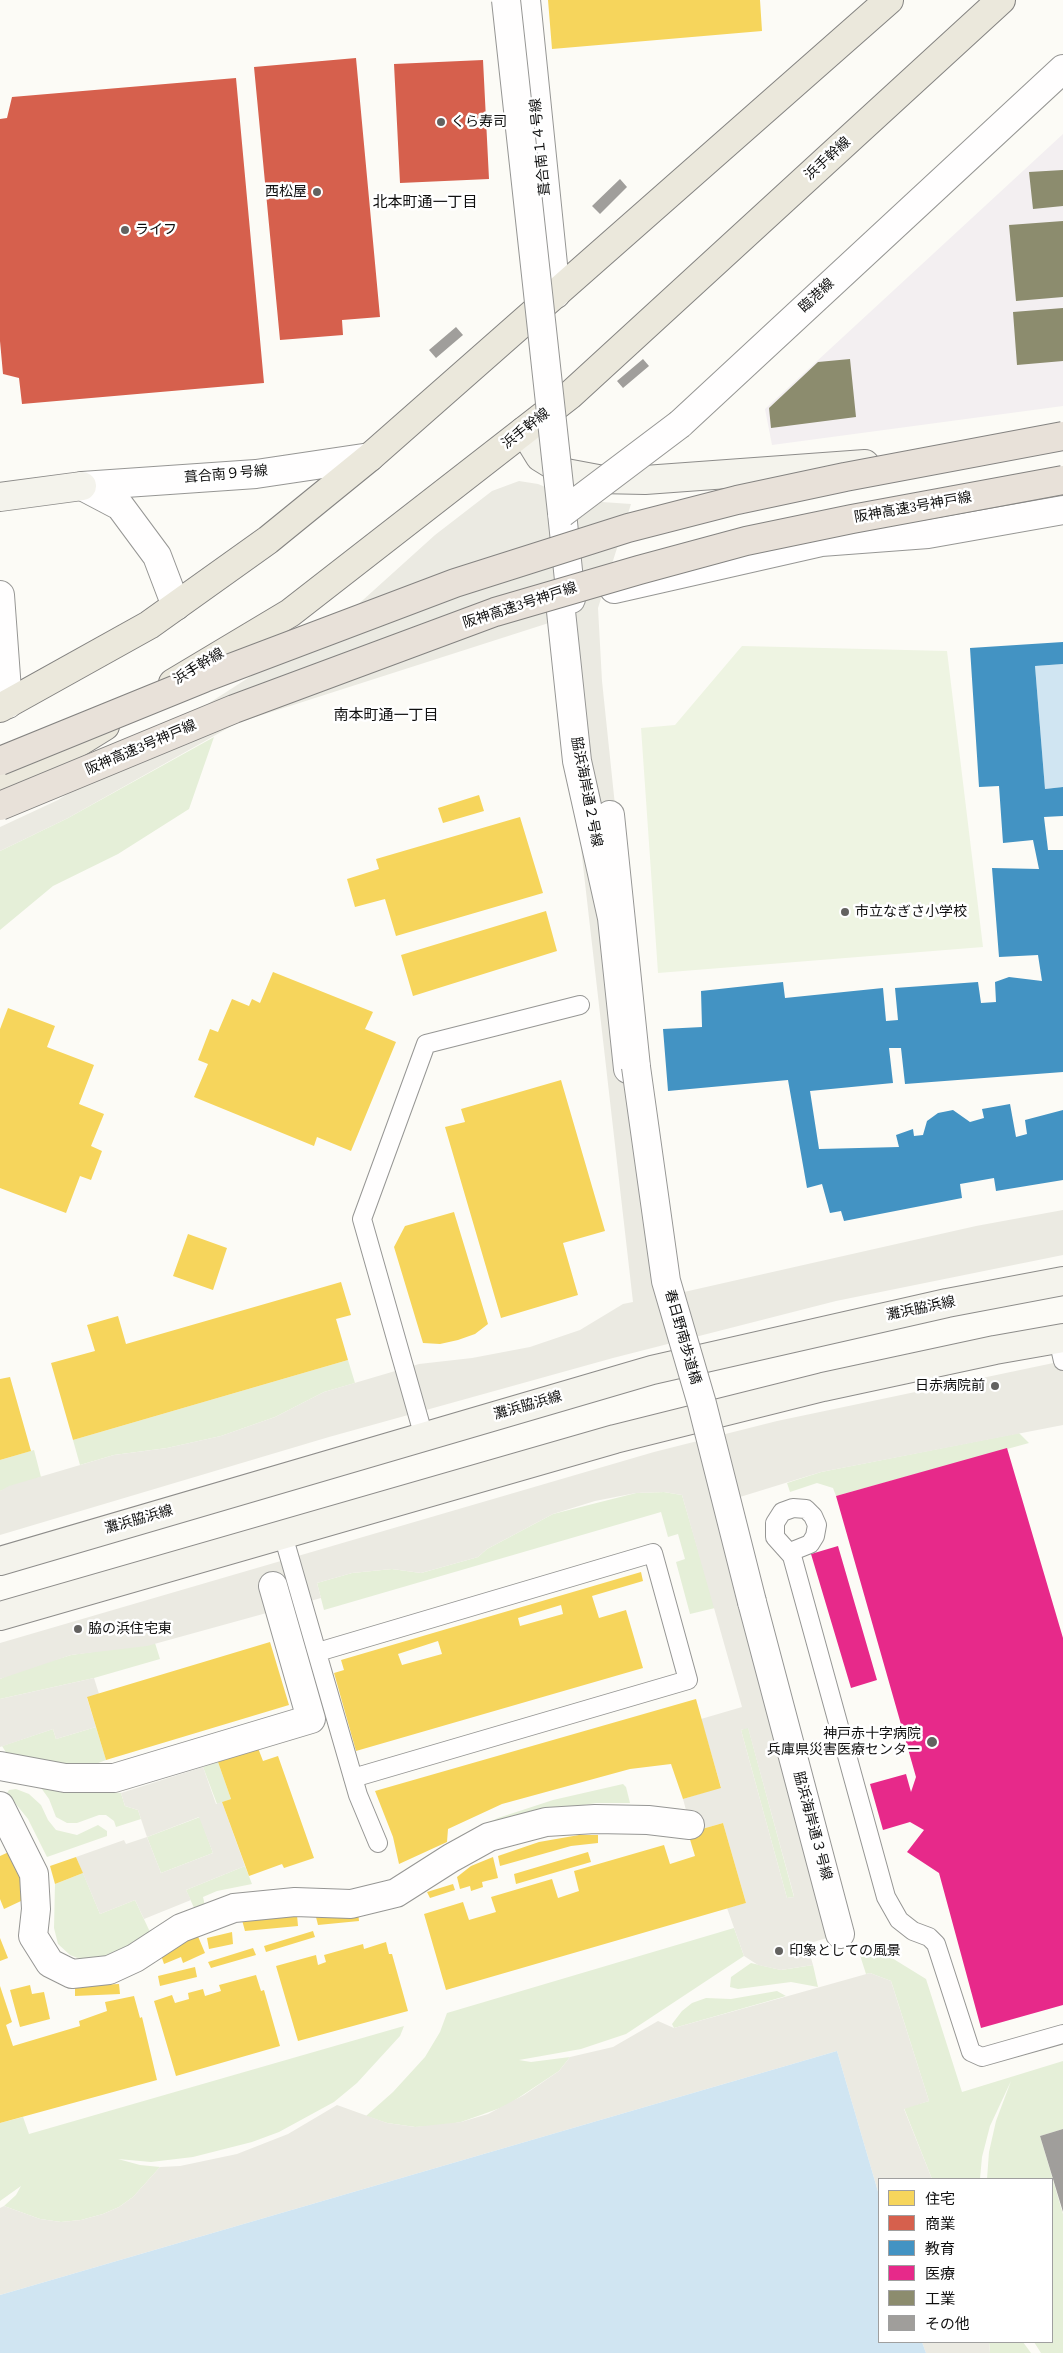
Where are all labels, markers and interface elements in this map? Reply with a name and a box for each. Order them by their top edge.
street label: 葺合南１４号線 [528,97,554,197]
place label: くら寿司 [451,114,507,130]
marker: くら寿司 [435,116,447,128]
street label: 浜手幹線 [802,134,854,184]
place label: 西松屋 [265,184,307,200]
marker: 西松屋 [311,186,323,198]
district label: 北本町通一丁目 [373,194,477,212]
place label: ライフ [135,222,177,238]
marker: ライフ [119,224,131,236]
street label: 臨港線 [796,276,838,316]
street label: 浜手幹線 [499,405,553,453]
street label: 葺合南９号線 [183,463,269,487]
street label: 阪神高速3号神戸線 [853,489,973,527]
street label: 阪神高速3号神戸線 [461,580,579,632]
street label: 浜手幹線 [171,645,227,689]
district label: 南本町通一丁目 [334,707,438,725]
street label: 阪神高速3号神戸線 [83,717,199,779]
street label: 脇浜海岸通２号線 [567,735,605,849]
place label: 市立なぎさ小学校 [855,904,967,920]
marker: 市立なぎさ小学校 [839,906,851,918]
street label: 春日野南歩道橋 [660,1288,704,1386]
street label: 灘浜脇浜線 [885,1294,957,1324]
place label: 日赤病院前 [915,1378,985,1394]
marker: 日赤病院前 [989,1380,1001,1392]
street label: 灘浜脇浜線 [492,1388,564,1424]
street label: 灘浜脇浜線 [103,1502,175,1538]
place label: 脇の浜住宅東 [88,1621,172,1637]
marker: 脇の浜住宅東 [72,1623,84,1635]
place label: 神戸赤十字病院 兵庫県災害医療センター [767,1726,921,1758]
marker: 神戸赤十字病院 兵庫県災害医療センター [925,1735,939,1749]
street label: 脇浜海岸通３号線 [789,1770,835,1882]
place label: 印象としての風景 [789,1943,901,1959]
marker: 印象としての風景 [773,1945,785,1957]
legend [878,2178,1053,2343]
text: 住宅 [925,2188,955,2209]
text: 商業 [925,2213,955,2234]
text: 教育 [925,2238,955,2259]
text: 医療 [925,2263,955,2284]
text: 工業 [925,2288,955,2309]
text: その他 [925,2313,970,2334]

